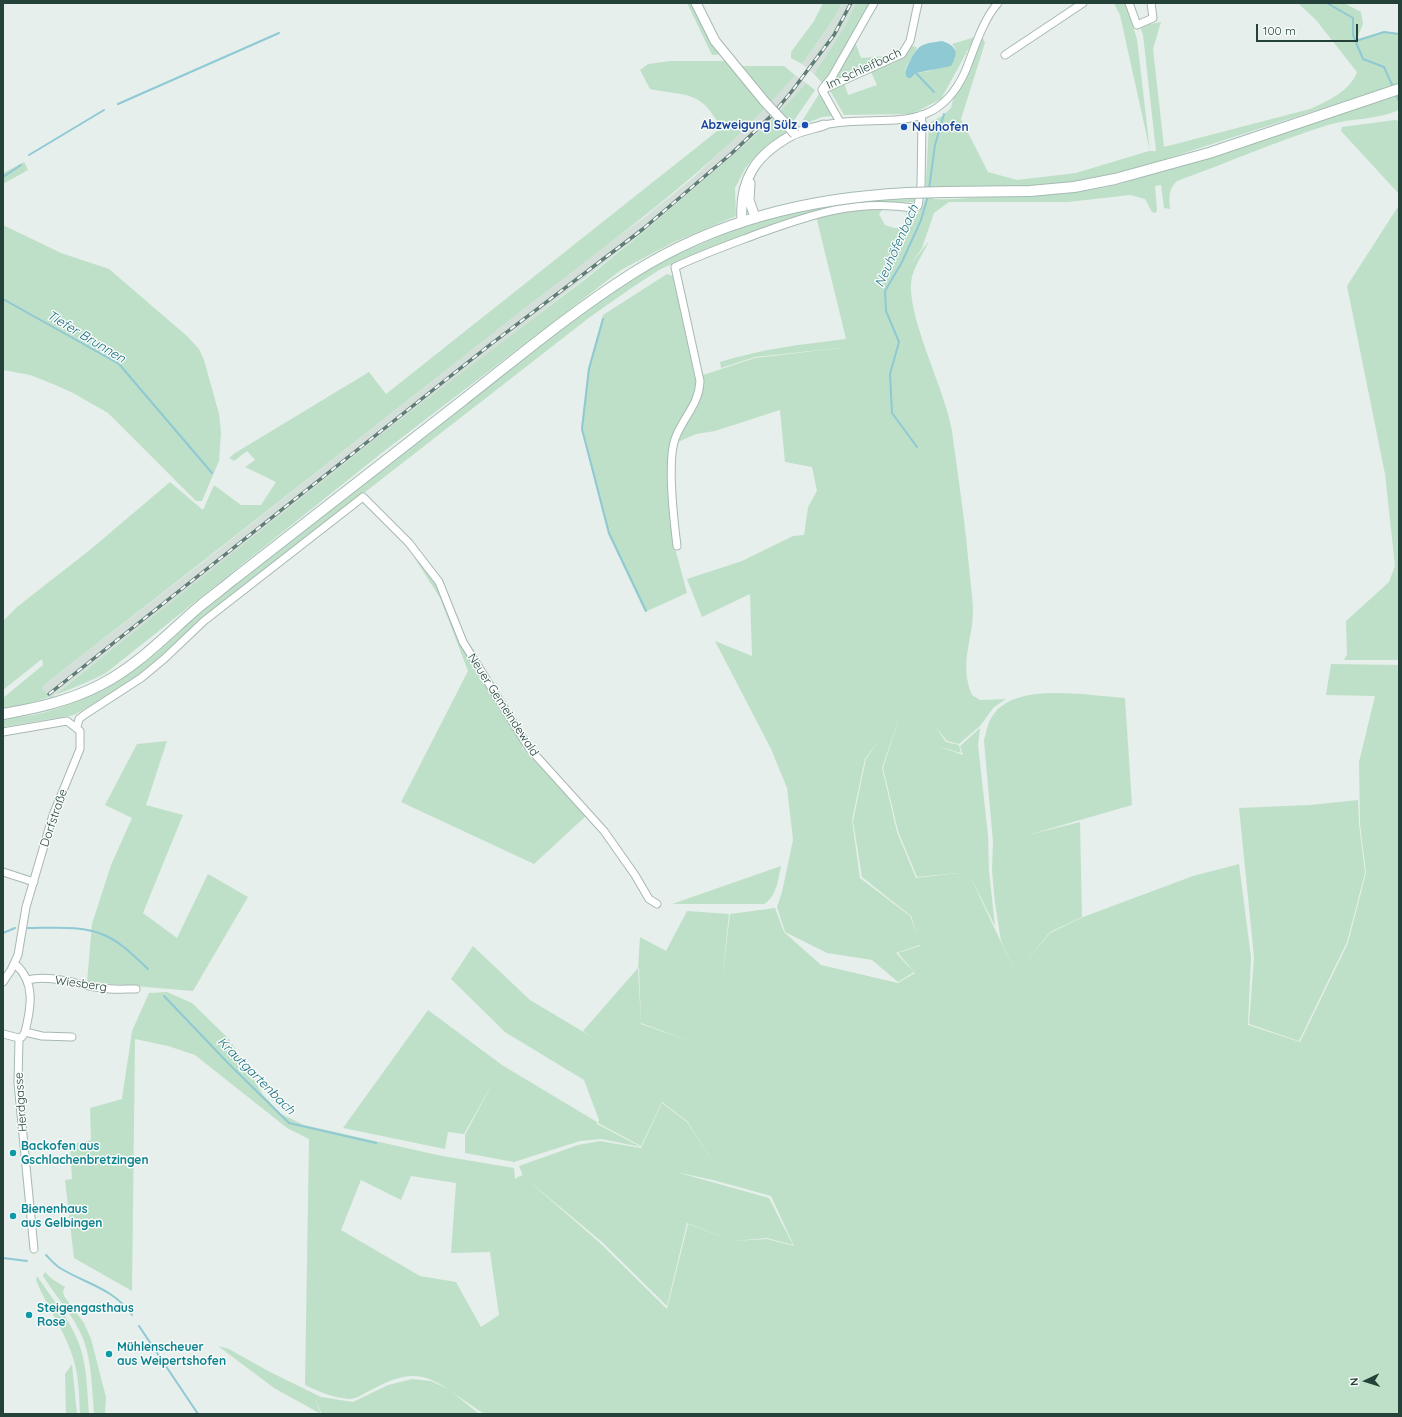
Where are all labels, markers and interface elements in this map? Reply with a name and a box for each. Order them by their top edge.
scale bar [1258,16,1360,42]
text: 100 m [1263,23,1296,38]
street label: Im Schleifbach [824,45,904,93]
place label: Abzweigung Sülz [701,118,797,132]
marker: Abzweigung Sülz [800,120,810,130]
place label: Neuhofen [912,120,969,134]
marker: Neuhofen [899,122,909,132]
water label: Neuhöfenbach [872,202,922,290]
water label: Tiefer Brunnen [44,307,128,367]
street label: Neuer Gemeindewald [464,651,542,759]
street label: Dorfstraße [37,787,71,849]
street label: Wiesberg [54,973,108,995]
water label: Krautgartenbach [214,1034,298,1118]
street label: Herdgasse [12,1072,30,1132]
place label: Backofen aus Gschlachenbretzingen [21,1139,149,1167]
marker: Backofen aus Gschlachenbretzingen [8,1148,18,1158]
place label: Bienenhaus aus Gelbingen [21,1202,102,1230]
marker: Bienenhaus aus Gelbingen [8,1211,18,1221]
place label: Steigengasthaus Rose [37,1301,134,1329]
marker: Steigengasthaus Rose [24,1310,34,1320]
place label: Mühlenscheuer aus Weipertshofen [117,1340,226,1368]
marker: Mühlenscheuer aus Weipertshofen [104,1349,114,1359]
north arrow [1346,1361,1386,1401]
text: N [1347,1377,1361,1386]

